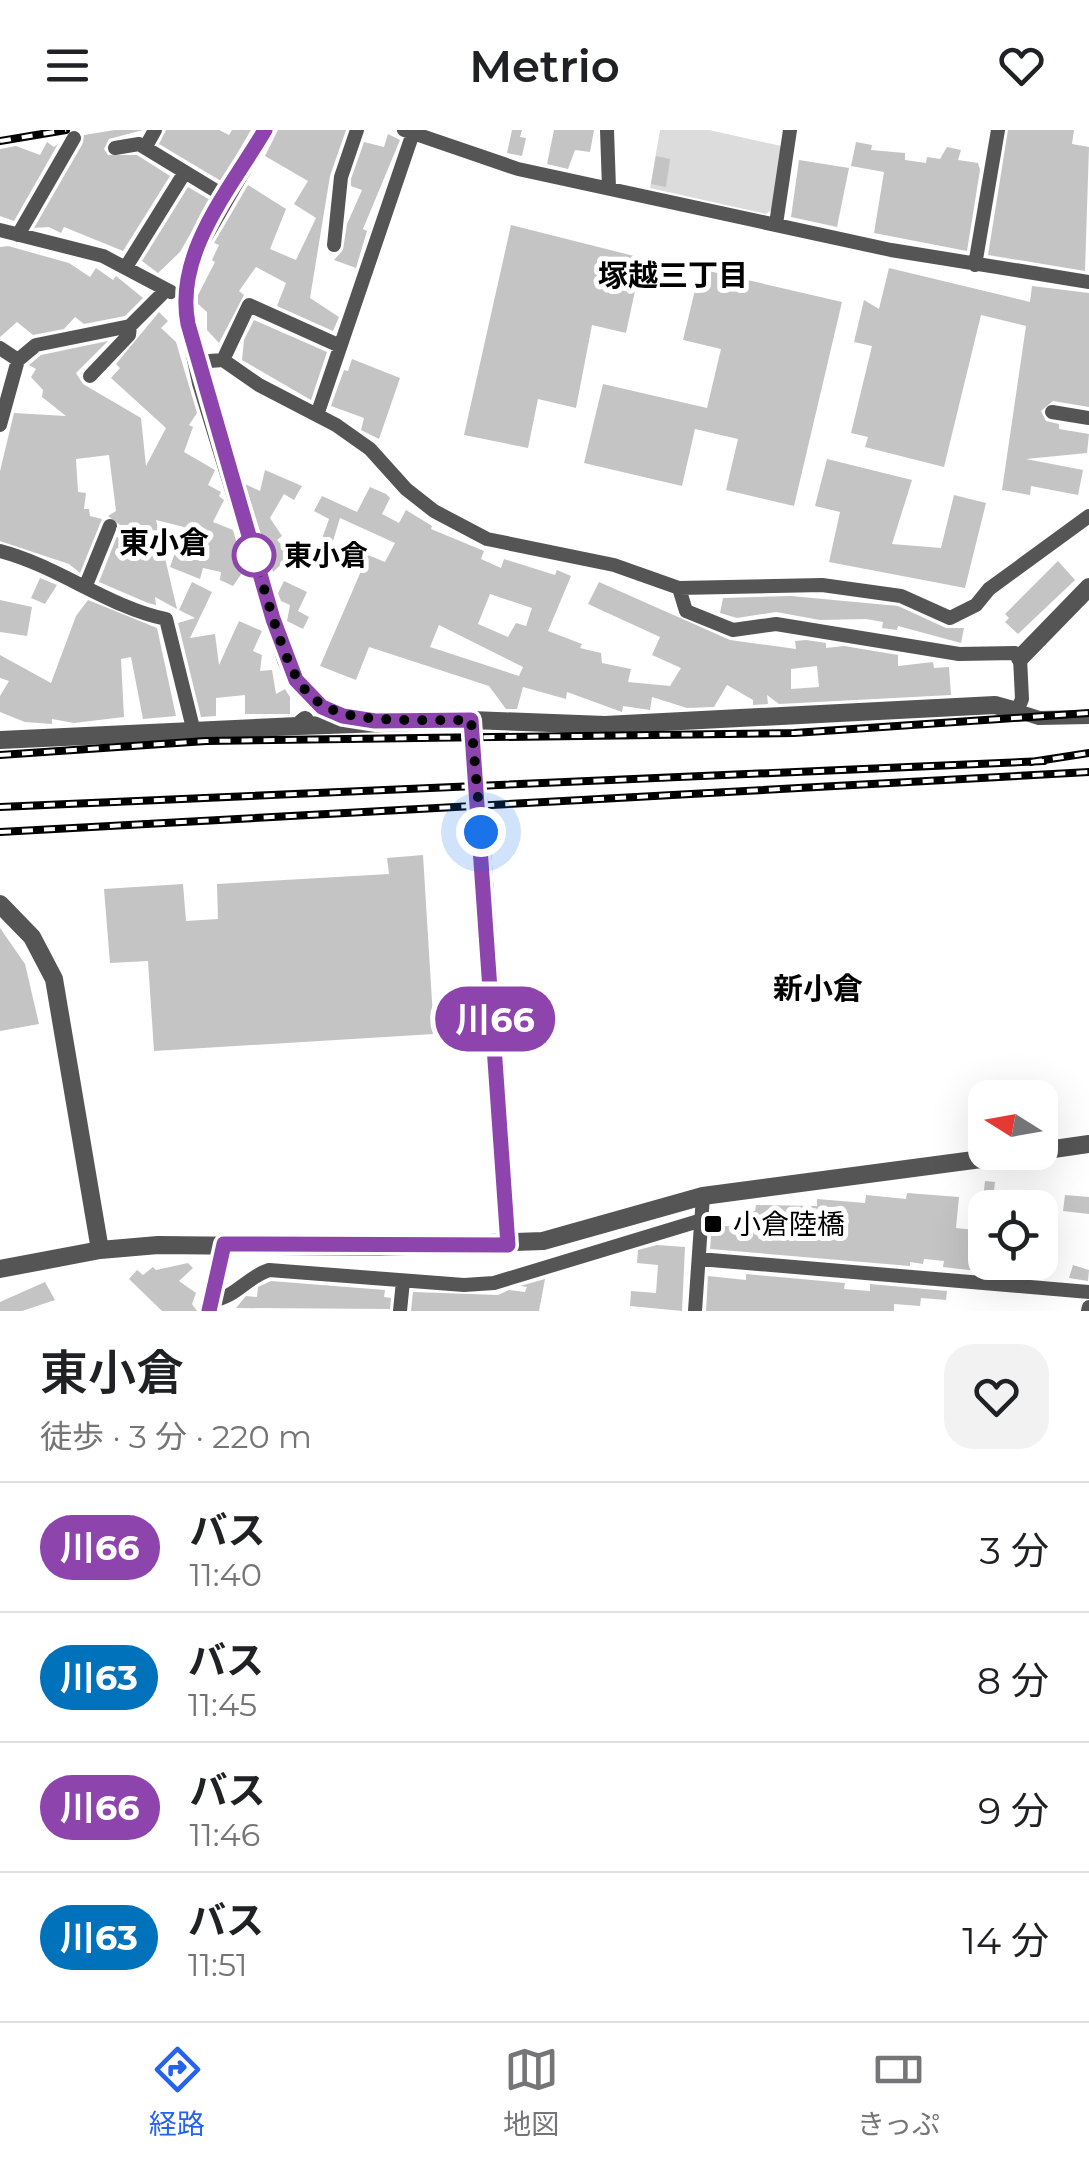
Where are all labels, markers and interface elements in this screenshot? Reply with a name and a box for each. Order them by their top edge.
icon: menu [40,38,95,93]
text: Metrio [469,38,620,93]
icon: heart [994,38,1049,93]
district label: 塚越三丁目 [598,257,748,294]
district label: 東小倉 [119,524,209,561]
marker: 東小倉 [233,534,275,576]
place label: 東小倉 [284,538,368,572]
your location [456,807,506,857]
district label: 新小倉 [773,970,863,1007]
line badge: 川66 [438,986,552,1052]
text: 川66 [455,998,535,1041]
north arrow [968,1080,1058,1170]
map controls [968,1080,1058,1280]
button: locate [968,1190,1058,1280]
place label: 小倉陸橋 [733,1207,845,1241]
marker: 小倉陸橋 [702,1213,724,1235]
text: 東小倉 [40,1344,184,1402]
button: heart [944,1344,1049,1449]
text: 徒歩 · 3 分 · 220 m [40,1417,312,1456]
text: バス [190,1507,266,1554]
text: 川66 [60,1526,140,1569]
text: 3 分 [980,1527,1049,1574]
text: 11:40 [190,1555,262,1594]
text: バス [188,1637,264,1684]
text: 川63 [60,1656,138,1699]
text: 8 分 [977,1657,1049,1704]
text: 11:45 [188,1685,257,1724]
text: バス [190,1767,266,1814]
text: 川66 [60,1786,140,1829]
text: 9 分 [978,1787,1049,1834]
text: 11:46 [190,1815,260,1854]
text: バス [188,1897,264,1944]
text: 川63 [60,1916,138,1959]
text: 14 分 [962,1917,1049,1964]
text: 11:51 [188,1945,248,1984]
tab: 経路 [149,2042,205,2142]
tab: 地図 [503,2042,559,2142]
tab: きっぷ [857,2042,940,2142]

